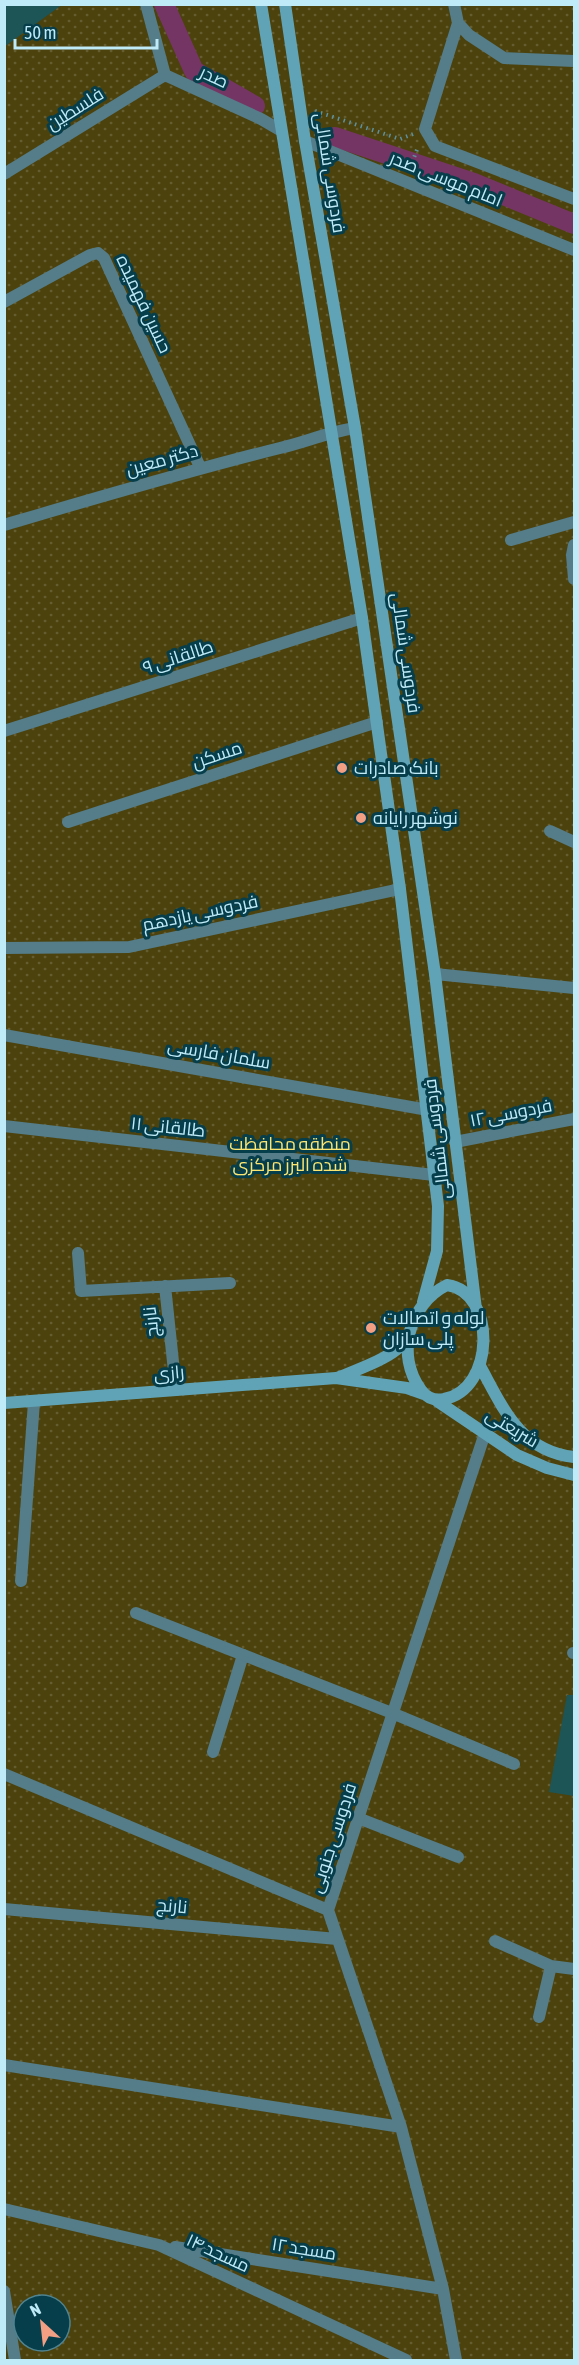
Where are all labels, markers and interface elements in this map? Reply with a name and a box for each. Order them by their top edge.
scale bar [15,12,158,50]
text: 50 m [24,22,56,43]
street label: صدر [195,60,232,93]
street label: فلسطین [42,83,108,135]
street label: فردوسی شمالی [310,111,350,235]
street label: امام موسی صدر [385,146,506,213]
street label: حسین فهمیده [112,251,176,357]
street label: دکتر معین [123,439,201,481]
street label: فردوسی شمالی [387,591,425,715]
street label: طالقانی ۹ [140,635,216,679]
street label: مسکن [189,737,245,773]
place label: بانک صادرات [354,757,439,779]
marker: بانک صادرات [335,761,349,775]
place label: نوشهر رایانه [373,807,458,829]
marker: نوشهر رایانه [354,811,368,825]
street label: فردوسی یازدهم [140,890,260,937]
street label: سلمان فارسی [166,1034,272,1074]
street label: فردوسی شمالی [419,1077,455,1201]
street label: فردوسی ۱۲ [468,1094,554,1132]
street label: طالقانی ۱۱ [130,1112,206,1142]
park label: منطقه محافظت شده البرز مرکزی [229,1133,351,1176]
street label: نارنج [138,1305,165,1339]
place label: لوله و اتصالات پلی سازان [383,1307,485,1351]
marker: لوله و اتصالات پلی سازان [364,1321,378,1335]
street label: رازی [153,1361,185,1385]
street label: شریعتی [482,1404,542,1452]
street label: فردوسی جنوبی [305,1780,361,1896]
street label: نارنج [156,1894,188,1919]
street label: مسجد ۱۴ [183,2229,253,2276]
street label: مسجد ۱۲ [270,2233,338,2264]
north arrow [12,2293,72,2353]
text: N [27,2299,43,2320]

